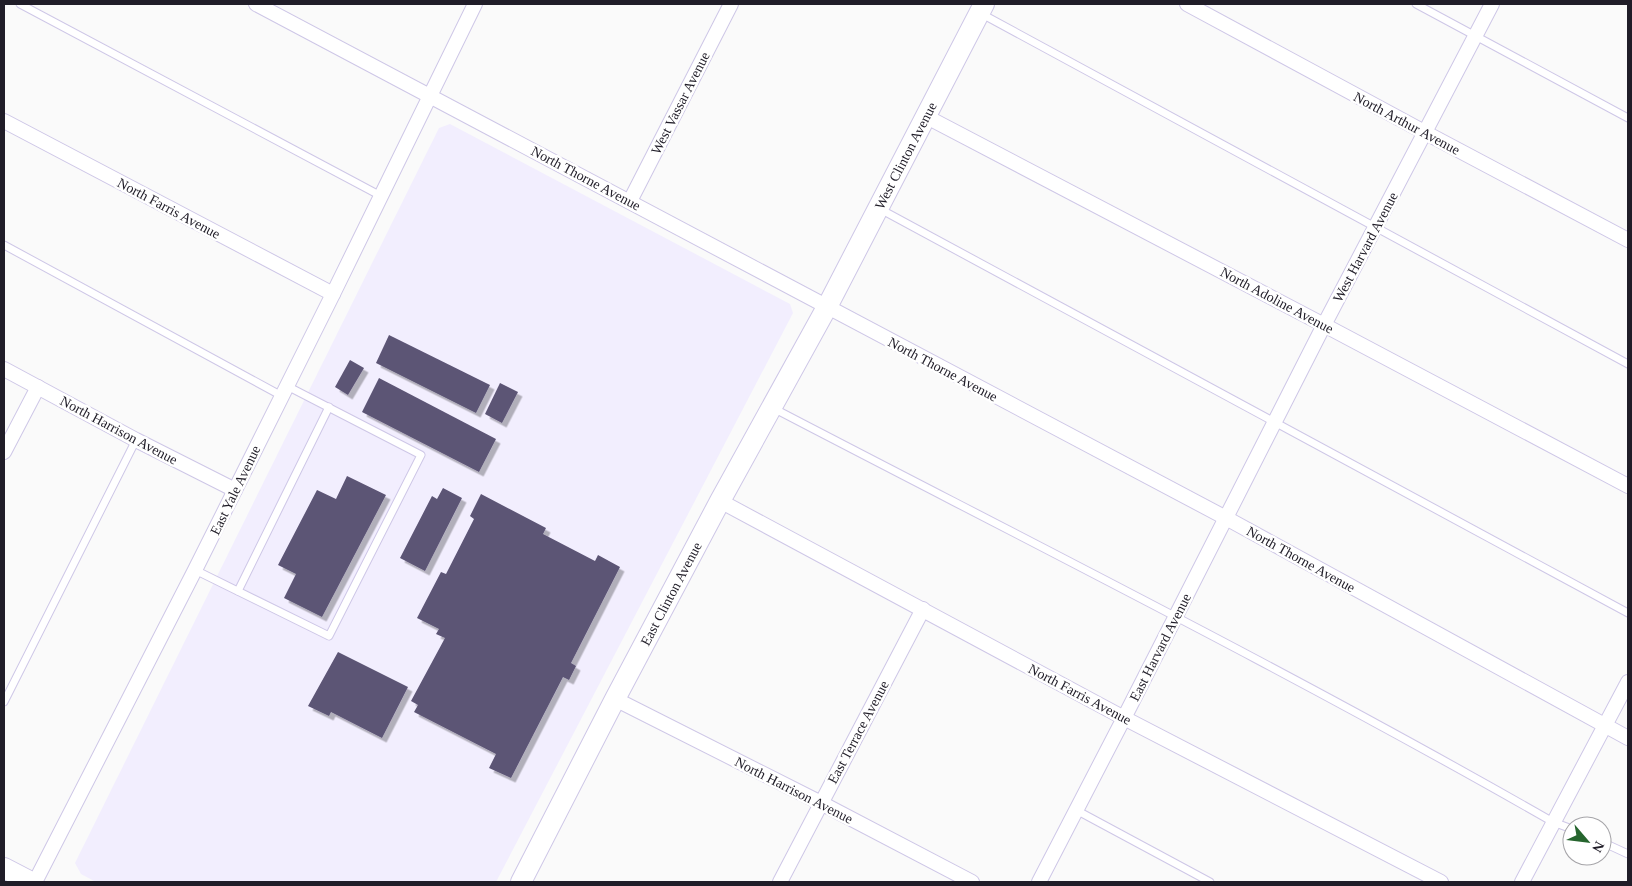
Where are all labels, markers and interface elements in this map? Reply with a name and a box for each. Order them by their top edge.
street label: West Vassar Avenue [648,50,713,157]
street label: North Arthur Avenue [1351,89,1462,158]
street label: West Clinton Avenue [872,100,940,212]
street label: North Thorne Avenue [529,143,643,214]
street label: North Farris Avenue [115,175,223,242]
street label: West Harvard Avenue [1330,190,1401,305]
street label: North Adoline Avenue [1218,264,1336,337]
street label: North Thorne Avenue [886,334,1000,405]
street label: North Harrison Avenue [58,393,180,468]
street label: East Yale Avenue [207,443,264,537]
street label: North Thorne Avenue [1244,523,1358,595]
street label: East Clinton Avenue [638,540,705,648]
street label: East Harvard Avenue [1127,591,1194,704]
street label: North Farris Avenue [1026,661,1134,728]
street label: East Terrace Avenue [825,678,892,786]
street label: North Harrison Avenue [732,754,855,827]
north arrow [1562,816,1612,866]
text: N [1589,839,1607,855]

